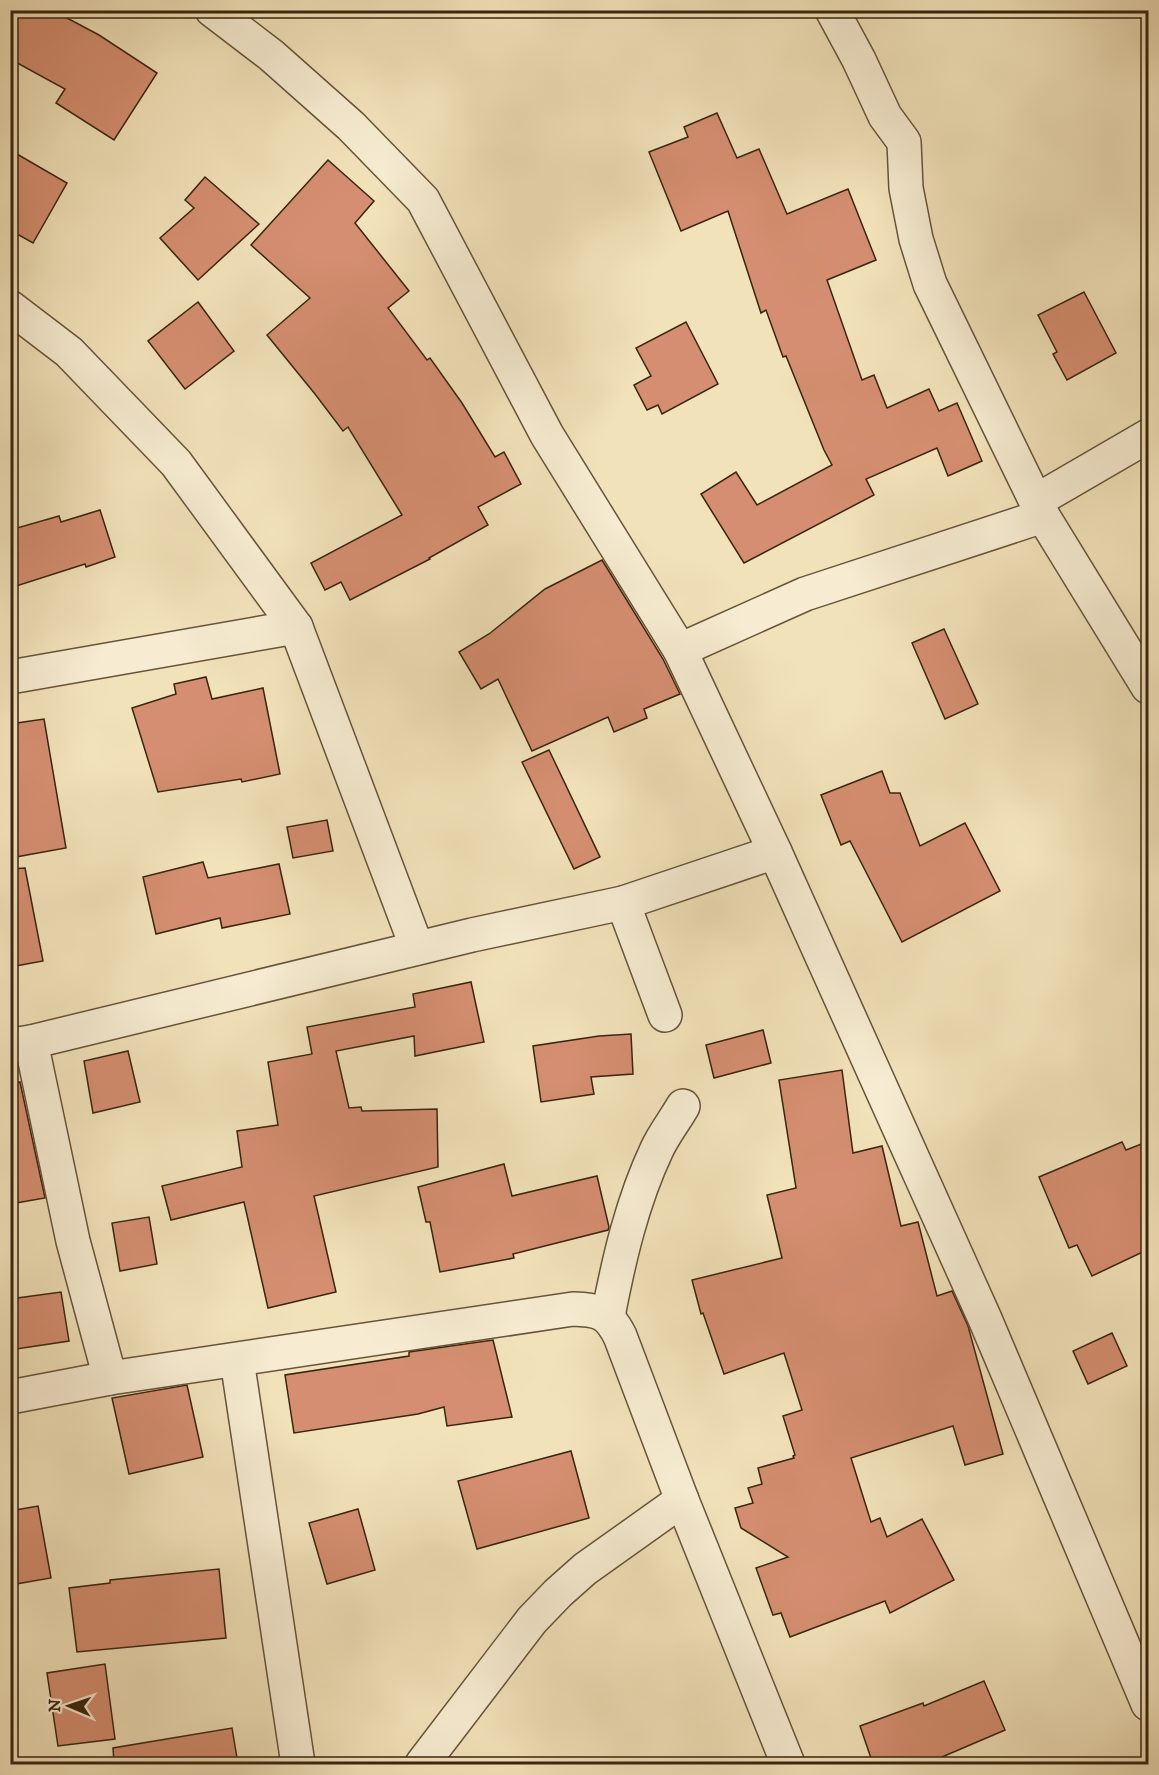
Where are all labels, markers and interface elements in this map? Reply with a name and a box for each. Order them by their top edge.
north arrow [39,1676,99,1736]
text: N [45,1699,65,1712]

